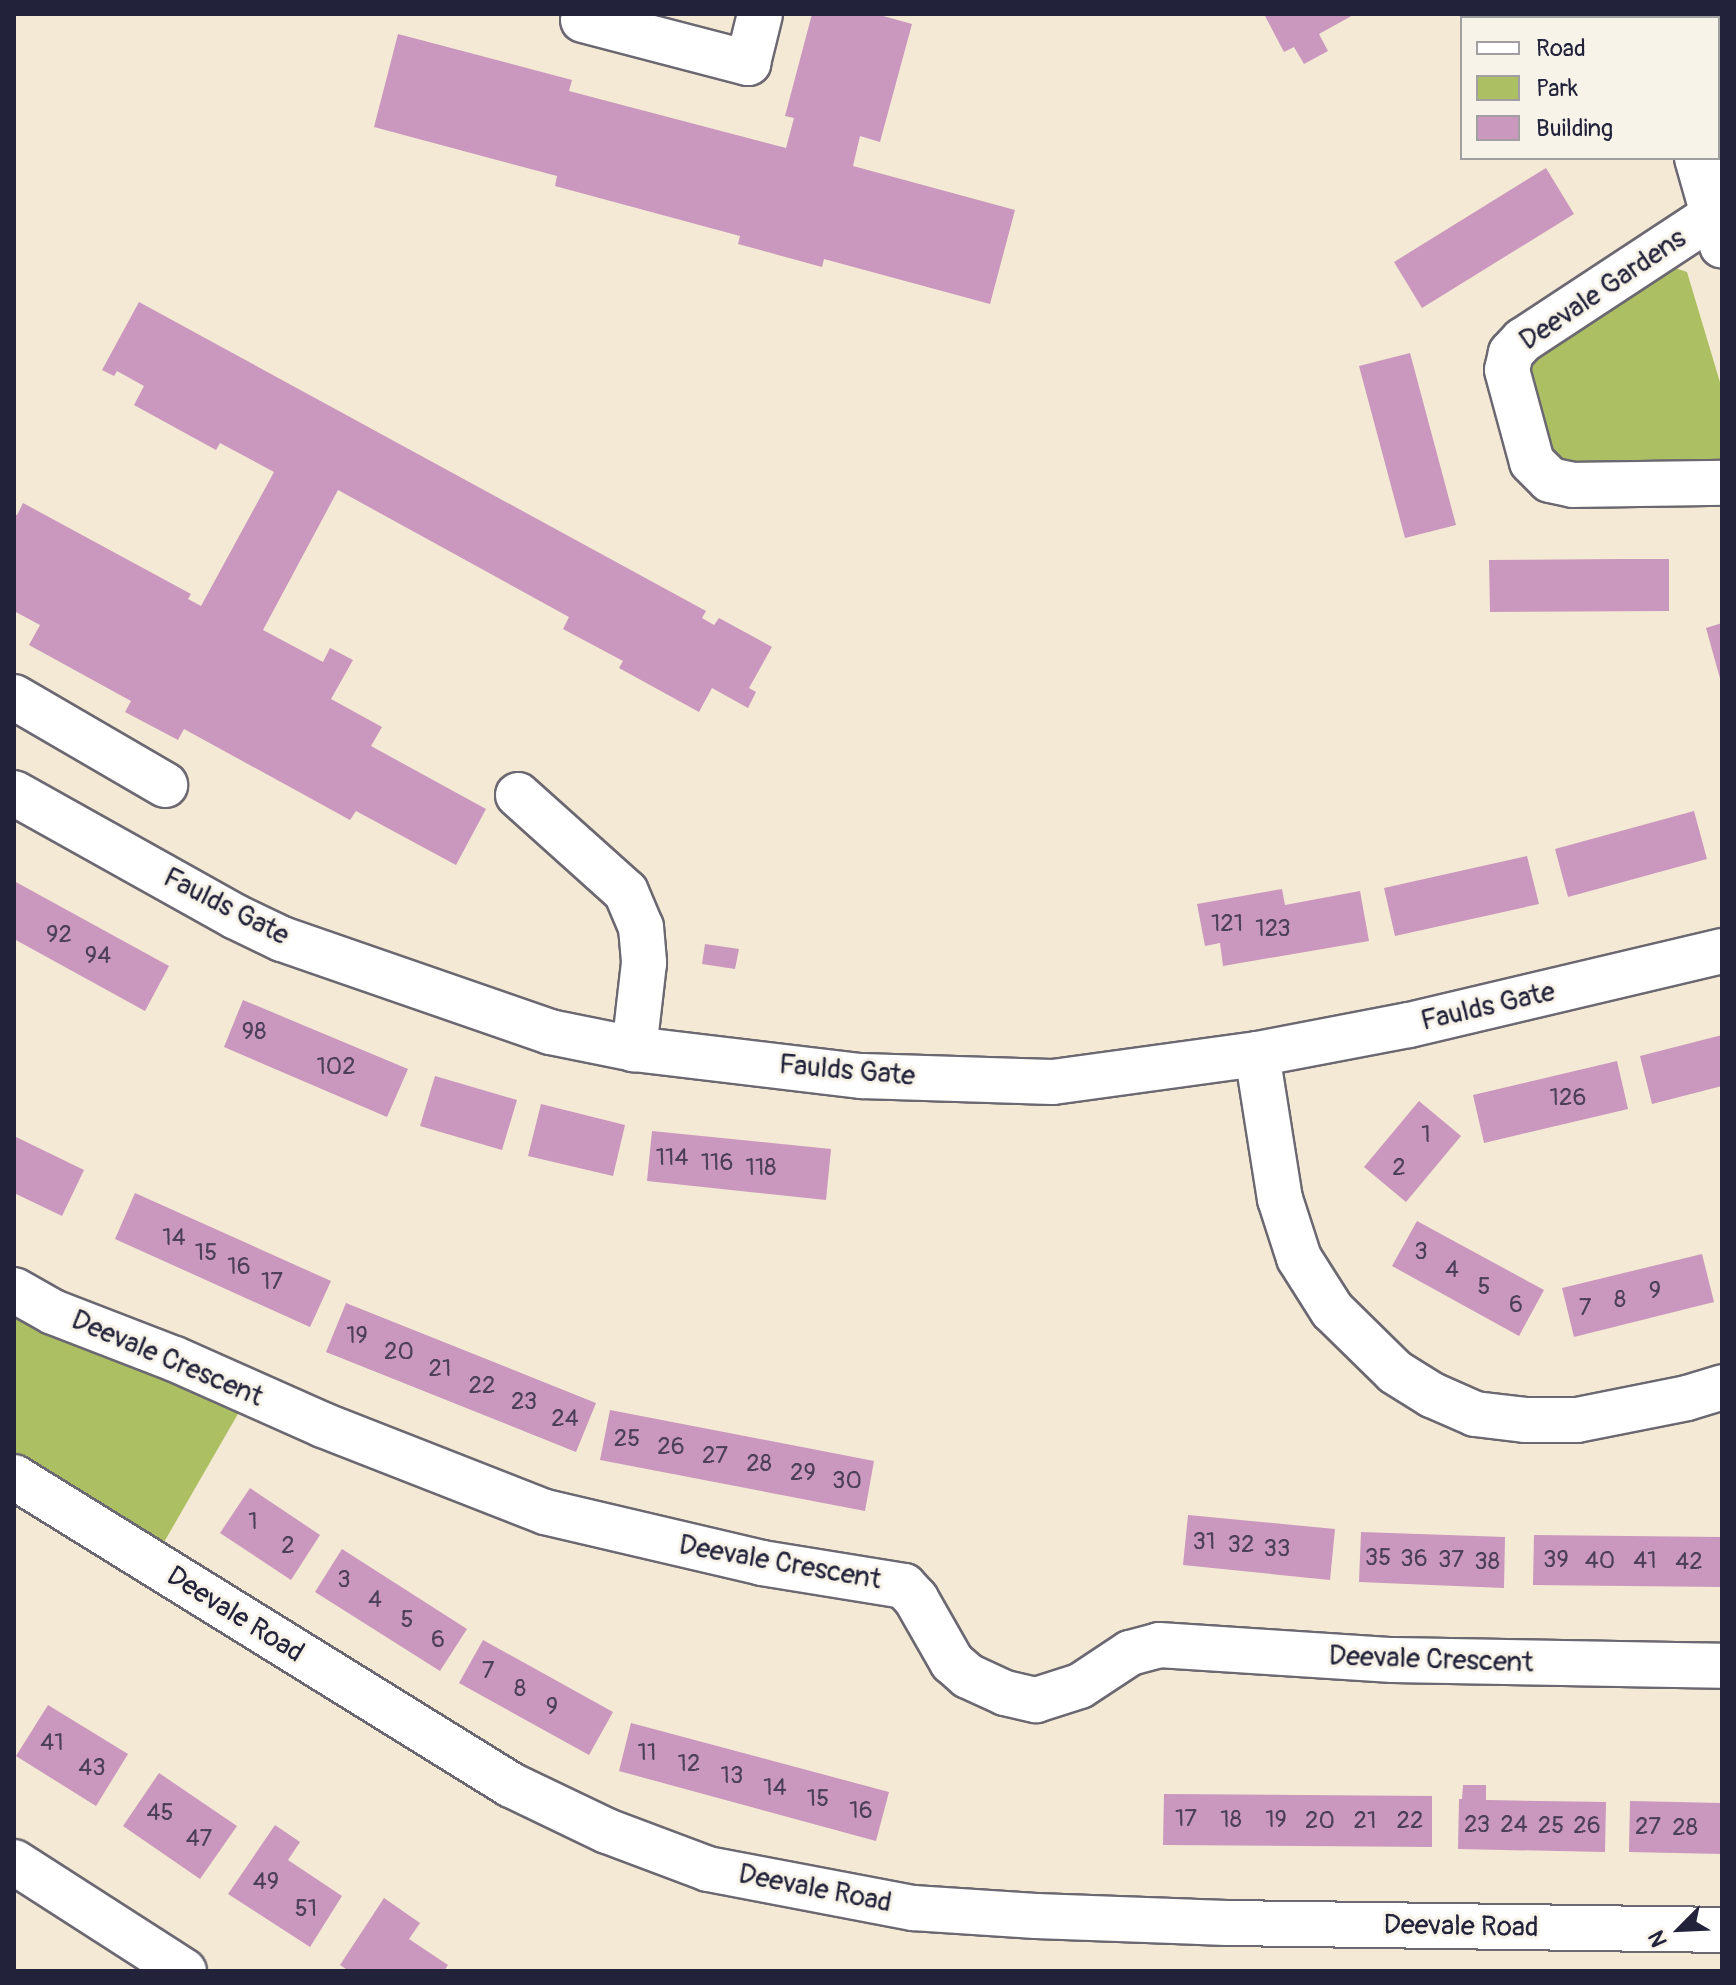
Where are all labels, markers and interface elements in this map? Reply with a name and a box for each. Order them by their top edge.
legend [1460,16,1720,160]
text: Road [1536,34,1586,63]
text: Park [1536,74,1578,103]
text: Building [1536,114,1613,143]
street label: Deevale Gardens [1513,222,1693,358]
street label: Faulds Gate [158,861,294,953]
house number: 121 [1211,910,1243,938]
house number: 123 [1255,915,1291,943]
house number: 92 [46,921,72,949]
house number: 94 [85,942,111,970]
street label: Faulds Gate [1418,975,1558,1039]
house number: 98 [242,1018,266,1046]
street label: Faulds Gate [778,1048,916,1094]
house number: 102 [316,1053,356,1081]
house number: 126 [1550,1084,1586,1112]
house number: 1 [1421,1121,1431,1149]
house number: 114 [656,1144,688,1172]
house number: 116 [701,1149,733,1177]
house number: 118 [746,1154,776,1182]
house number: 2 [1392,1154,1406,1182]
house number: 14 [162,1224,186,1252]
house number: 3 [1414,1238,1428,1266]
house number: 15 [195,1239,217,1267]
house number: 16 [227,1253,251,1281]
house number: 4 [1445,1256,1459,1284]
house number: 17 [261,1268,283,1296]
house number: 5 [1477,1273,1491,1301]
house number: 9 [1649,1277,1661,1305]
house number: 8 [1614,1286,1626,1314]
house number: 6 [1509,1291,1523,1319]
house number: 7 [1579,1294,1591,1322]
street label: Deevale Crescent [66,1304,268,1414]
house number: 19 [346,1322,368,1350]
house number: 20 [384,1338,414,1366]
house number: 21 [429,1355,451,1383]
house number: 22 [469,1372,495,1400]
house number: 23 [511,1388,537,1416]
house number: 24 [551,1405,579,1433]
house number: 25 [614,1425,640,1453]
house number: 26 [657,1433,685,1461]
house number: 27 [702,1442,728,1470]
house number: 28 [746,1450,772,1478]
house number: 29 [790,1459,816,1487]
house number: 30 [832,1467,862,1495]
house number: 1 [248,1508,258,1536]
house number: 31 [1193,1528,1215,1556]
street label: Deevale Crescent [676,1529,884,1597]
house number: 32 [1228,1531,1254,1559]
house number: 2 [281,1532,295,1560]
house number: 33 [1264,1535,1290,1563]
house number: 35 [1365,1544,1391,1572]
house number: 36 [1400,1545,1428,1573]
house number: 37 [1438,1546,1464,1574]
house number: 39 [1543,1546,1569,1574]
house number: 40 [1585,1547,1615,1575]
house number: 41 [1633,1547,1657,1575]
house number: 38 [1474,1548,1500,1576]
house number: 42 [1675,1548,1703,1576]
street label: Deevale Road [160,1560,310,1670]
house number: 3 [337,1566,351,1594]
house number: 4 [368,1586,382,1614]
house number: 5 [400,1606,414,1634]
house number: 6 [431,1626,445,1654]
street label: Deevale Crescent [1328,1640,1534,1680]
house number: 7 [482,1657,494,1685]
house number: 8 [514,1675,526,1703]
house number: 9 [546,1693,558,1721]
house number: 41 [40,1729,64,1757]
house number: 11 [638,1739,656,1767]
house number: 12 [678,1750,700,1778]
house number: 43 [78,1754,106,1782]
house number: 13 [721,1762,743,1790]
house number: 14 [763,1774,787,1802]
house number: 15 [807,1785,829,1813]
house number: 16 [849,1797,873,1825]
house number: 45 [147,1799,173,1827]
house number: 17 [1175,1805,1197,1833]
house number: 18 [1220,1806,1242,1834]
house number: 19 [1265,1806,1287,1834]
house number: 20 [1305,1807,1335,1835]
house number: 21 [1354,1807,1376,1835]
house number: 22 [1397,1807,1423,1835]
house number: 23 [1464,1811,1490,1839]
house number: 24 [1500,1811,1528,1839]
house number: 25 [1538,1812,1564,1840]
house number: 26 [1573,1812,1601,1840]
house number: 27 [1635,1813,1661,1841]
house number: 28 [1672,1814,1698,1842]
house number: 47 [186,1825,212,1853]
street label: Deevale Road [736,1858,894,1920]
house number: 49 [253,1868,279,1896]
north arrow [1640,1889,1720,1969]
house number: 51 [295,1895,317,1923]
street label: Deevale Road [1383,1909,1539,1945]
text: N [1642,1926,1674,1951]

